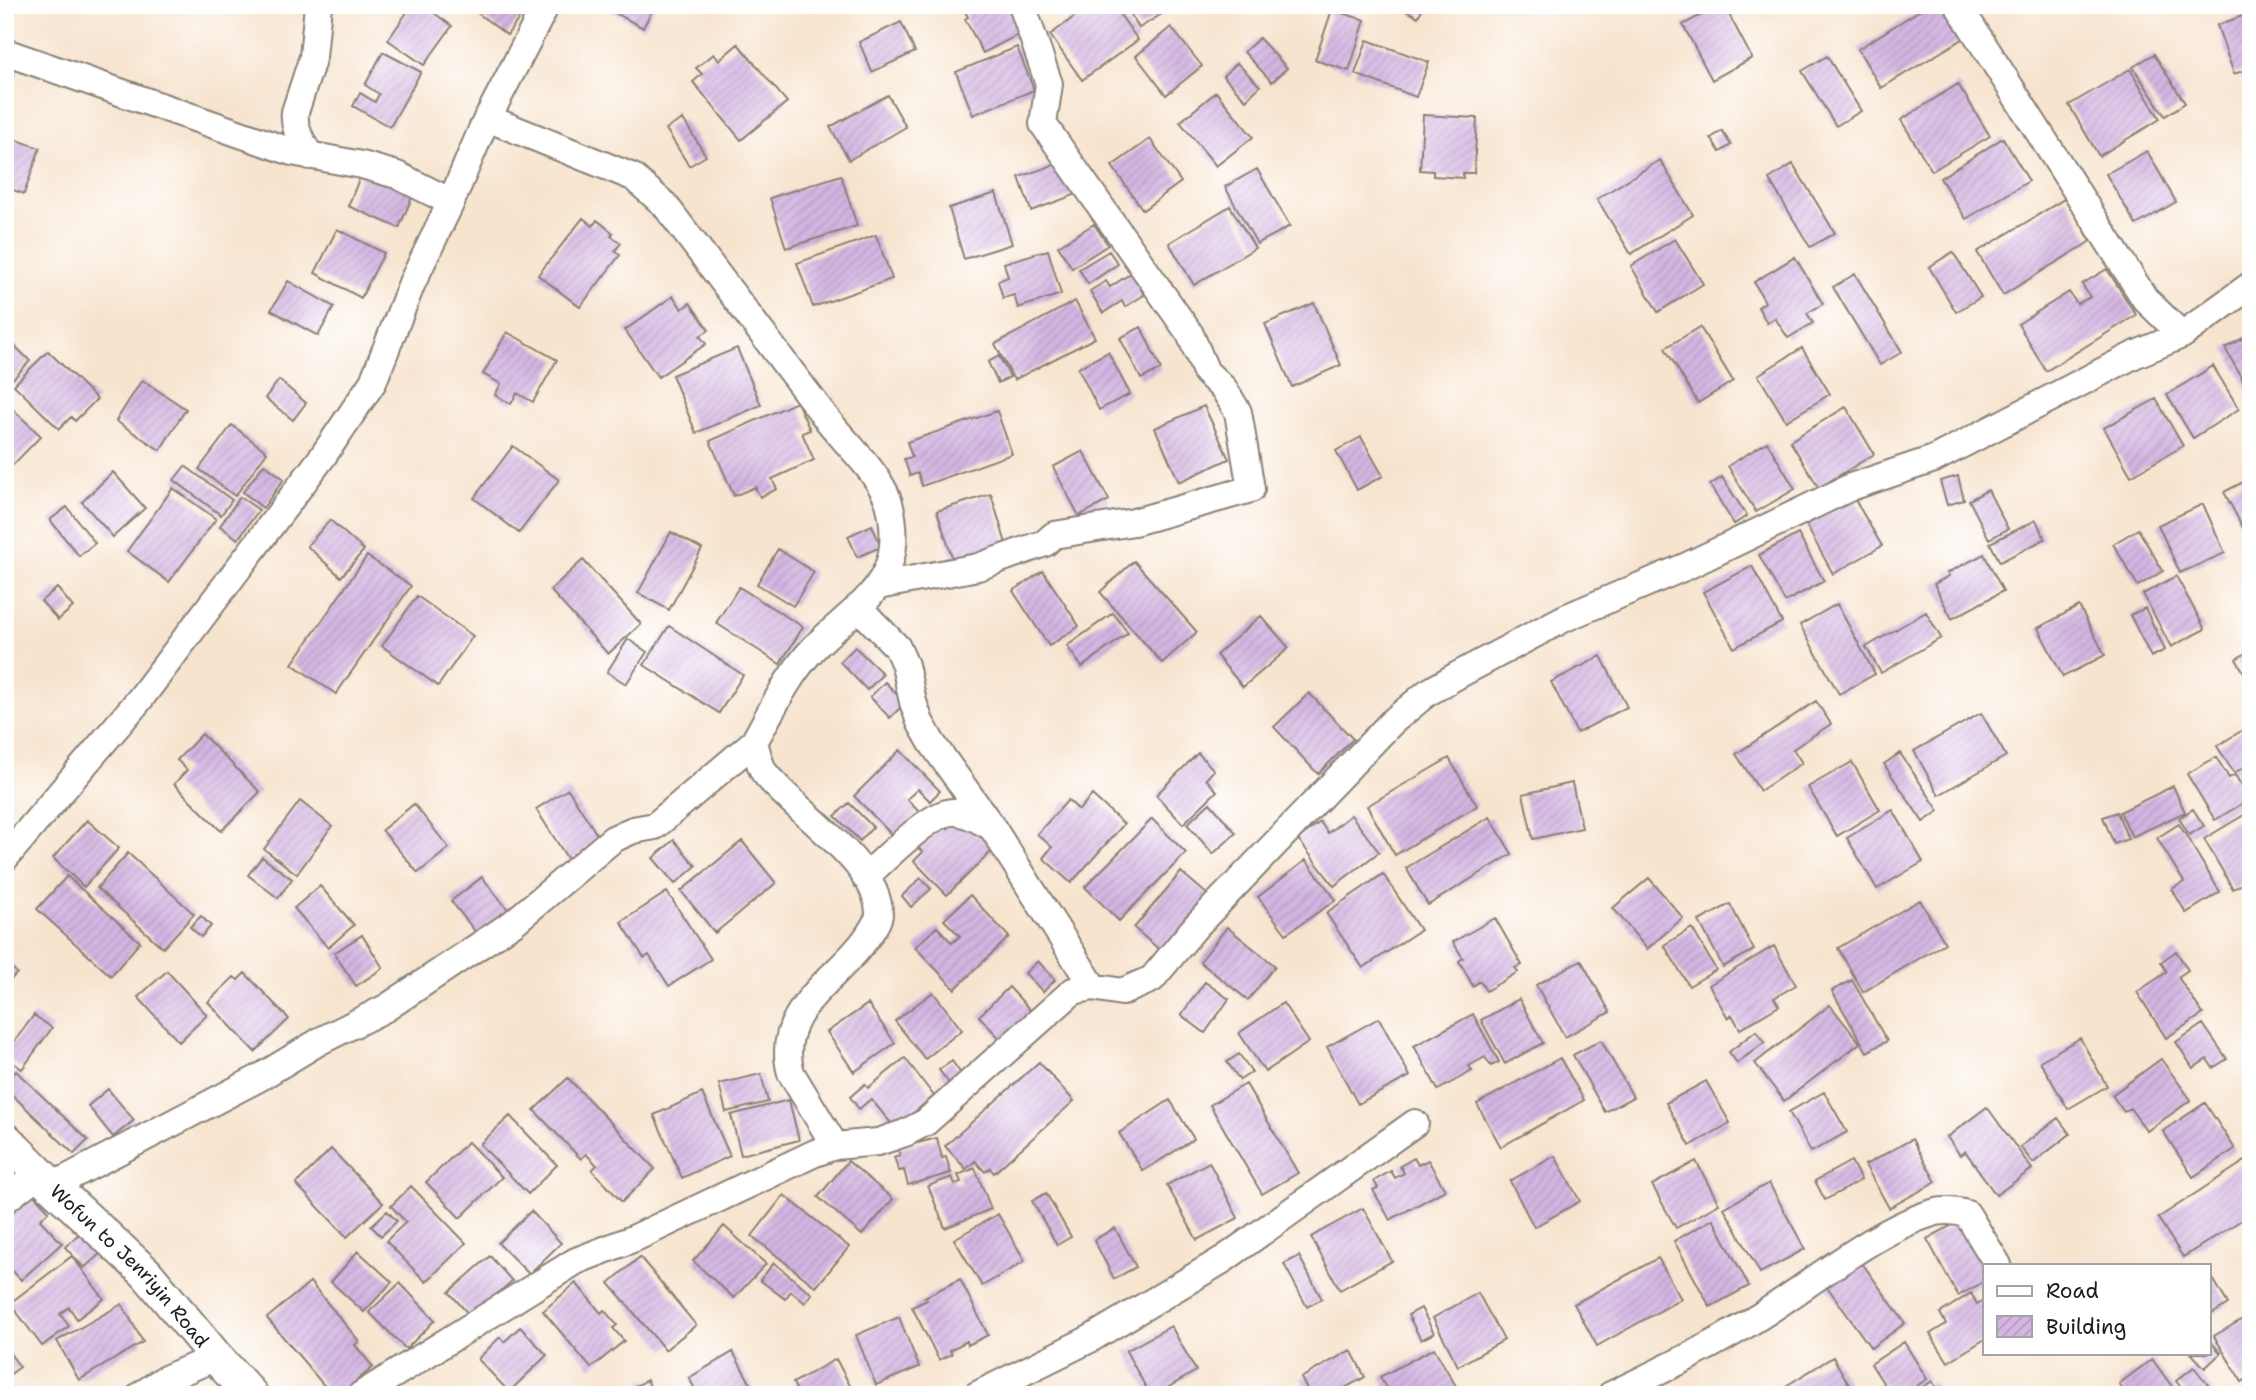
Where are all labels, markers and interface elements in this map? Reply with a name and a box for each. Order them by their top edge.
street label: Wofun to Jenriyin Road [45,1178,215,1352]
legend [1983,1264,2210,1354]
text: Road [2046,1277,2099,1305]
text: Building [2046,1313,2126,1341]

